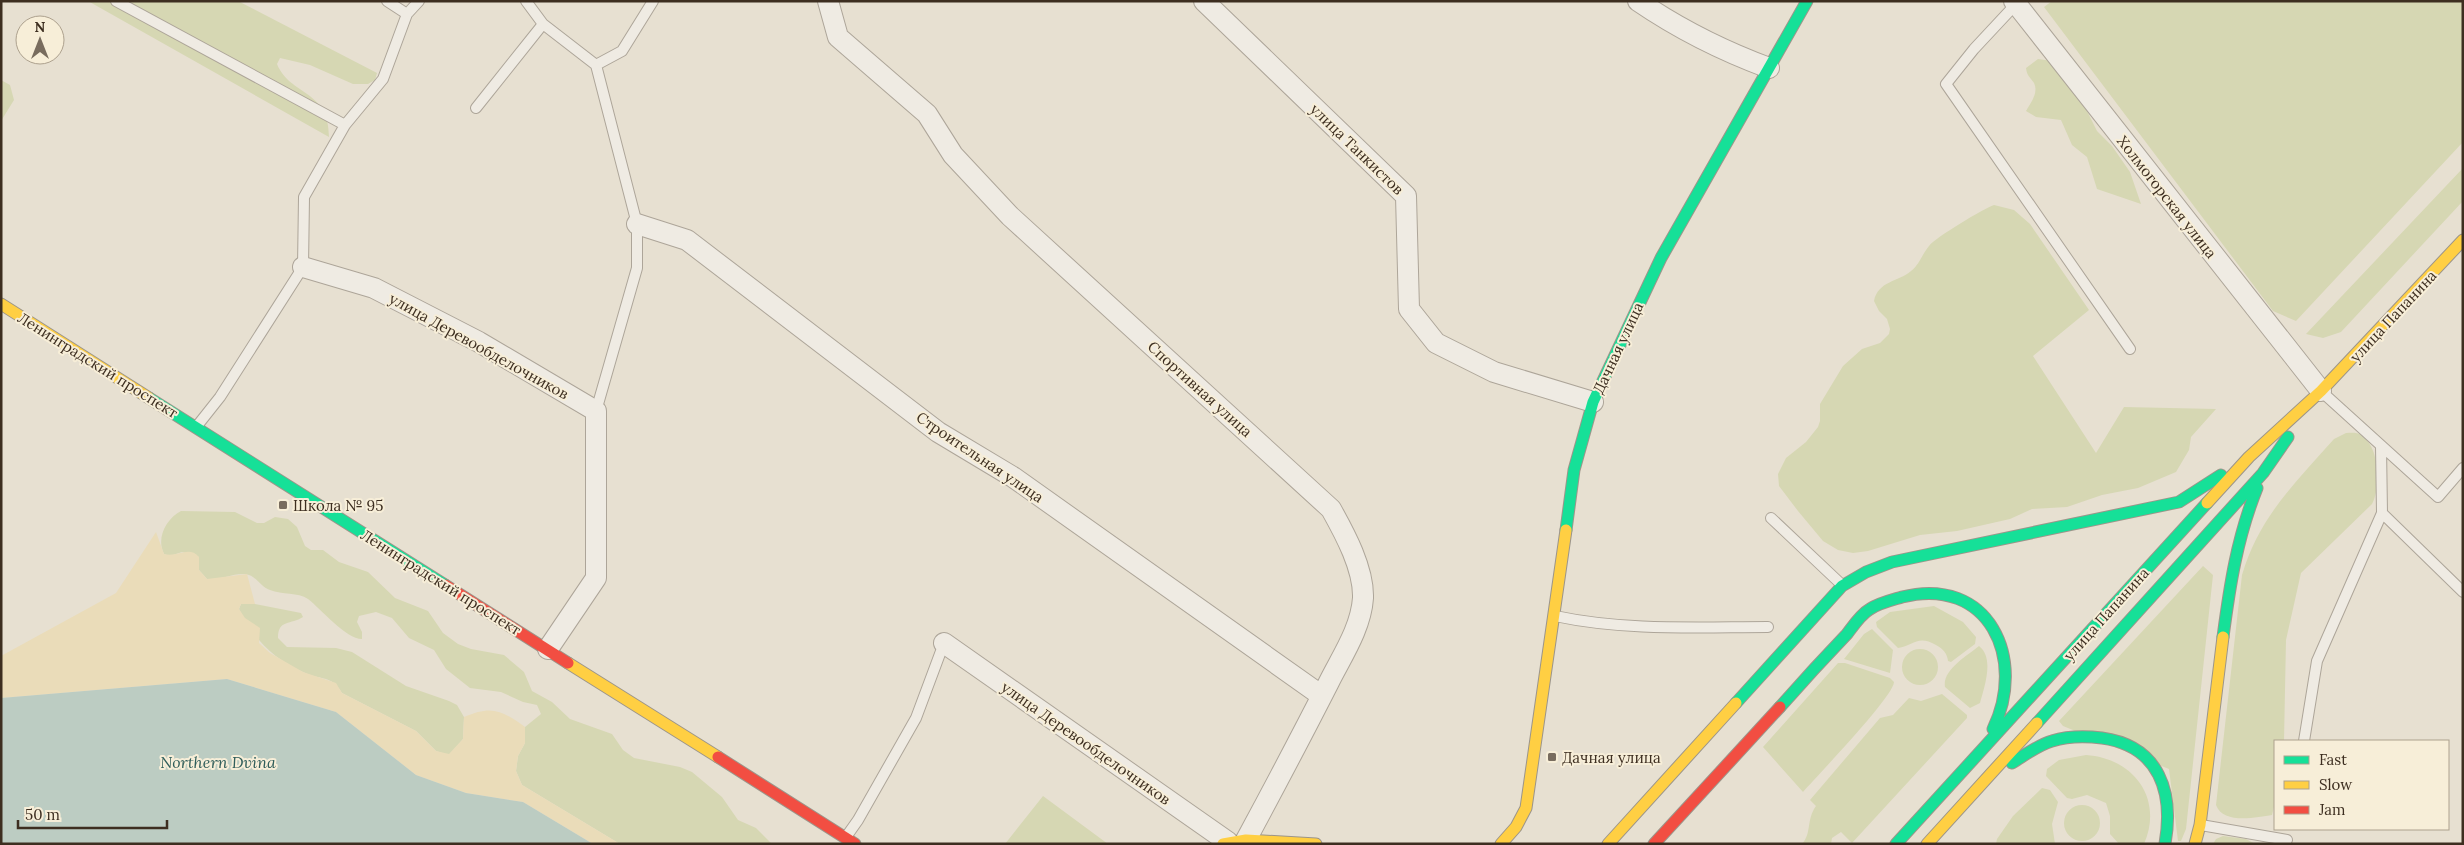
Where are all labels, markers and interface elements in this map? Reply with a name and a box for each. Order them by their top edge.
north arrow [15,15,65,65]
text: N [35,18,46,36]
street label: улица Танкистов [1306,99,1408,199]
street label: Холмогорская улица [2113,132,2221,262]
street label: улица Папанина [2346,266,2441,366]
street label: улица Деревообделочников [386,289,572,403]
street label: Дачная улица [1589,299,1648,397]
street label: Ленинградский проспект [14,308,182,422]
street label: Спортивная улица [1144,337,1256,441]
street label: Строительная улица [913,407,1047,507]
place label: Школа № 95 [293,496,383,515]
marker: Школа № 95 [277,499,289,511]
street label: Ленинградский проспект [357,525,525,639]
street label: улица Папанина [2059,563,2153,665]
street label: улица Деревообделочников [998,677,1175,809]
legend [2274,740,2449,830]
place label: Дачная улица [1562,748,1661,767]
text: Fast [2319,750,2347,769]
marker: Дачная улица [1546,751,1558,763]
water label: Northern Dvina [160,752,276,772]
text: Slow [2319,775,2352,794]
scale bar [18,798,166,830]
text: Jam [2318,800,2346,819]
text: 50 m [25,805,60,824]

